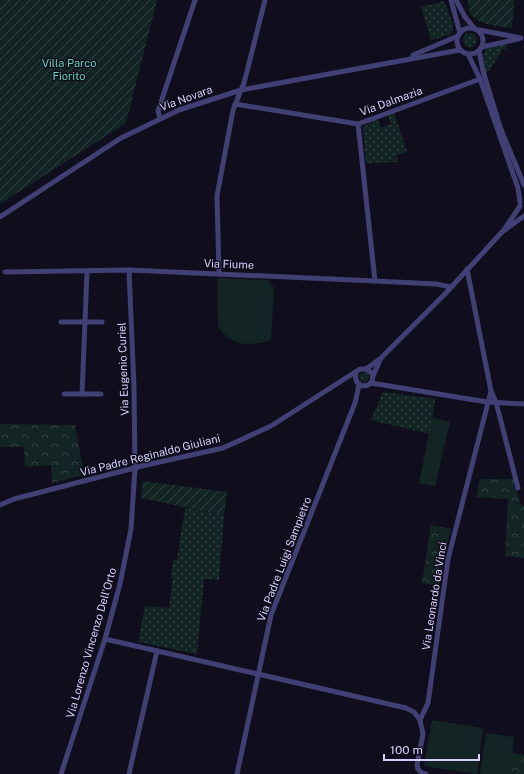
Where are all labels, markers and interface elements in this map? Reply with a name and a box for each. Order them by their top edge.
park label: Villa Parco Fiorito [42,57,96,82]
street label: Via Novara [158,83,214,113]
street label: Via Dalmazia [358,84,424,118]
street label: Via Fiume [204,257,254,271]
street label: Via Eugenio Curiel [115,322,131,416]
street label: Via Padre Reginaldo Giuliani [79,432,221,478]
street label: Via Padre Luigi Sampietro [255,495,313,623]
street label: Via Leonardo da Vinci [420,541,448,651]
street label: Via Lorenzo Vincenzo Dell'Orto [64,566,118,720]
scale bar [384,736,479,762]
text: 100 m [390,743,423,757]

